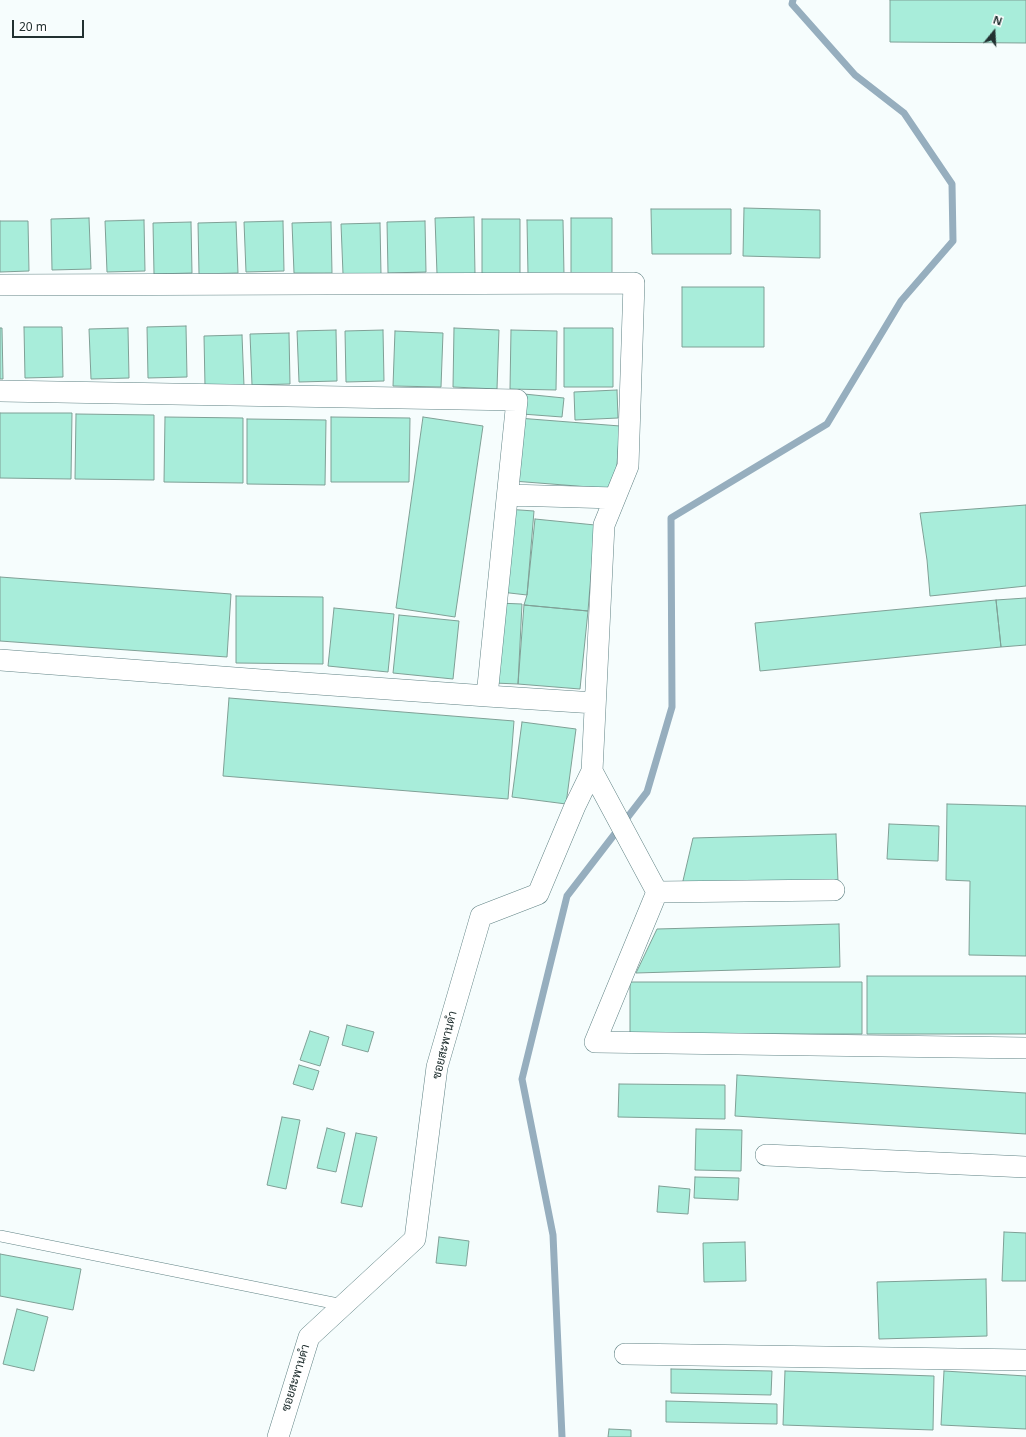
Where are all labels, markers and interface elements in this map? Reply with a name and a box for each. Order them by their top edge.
scale bar [14,12,86,38]
north arrow [974,12,1014,52]
text: N [991,12,1004,29]
text: 20 m [19,18,47,35]
street label: ซอยสะพานดำ [430,1009,460,1081]
street label: ซอยสะพานดำ [279,1343,313,1413]

